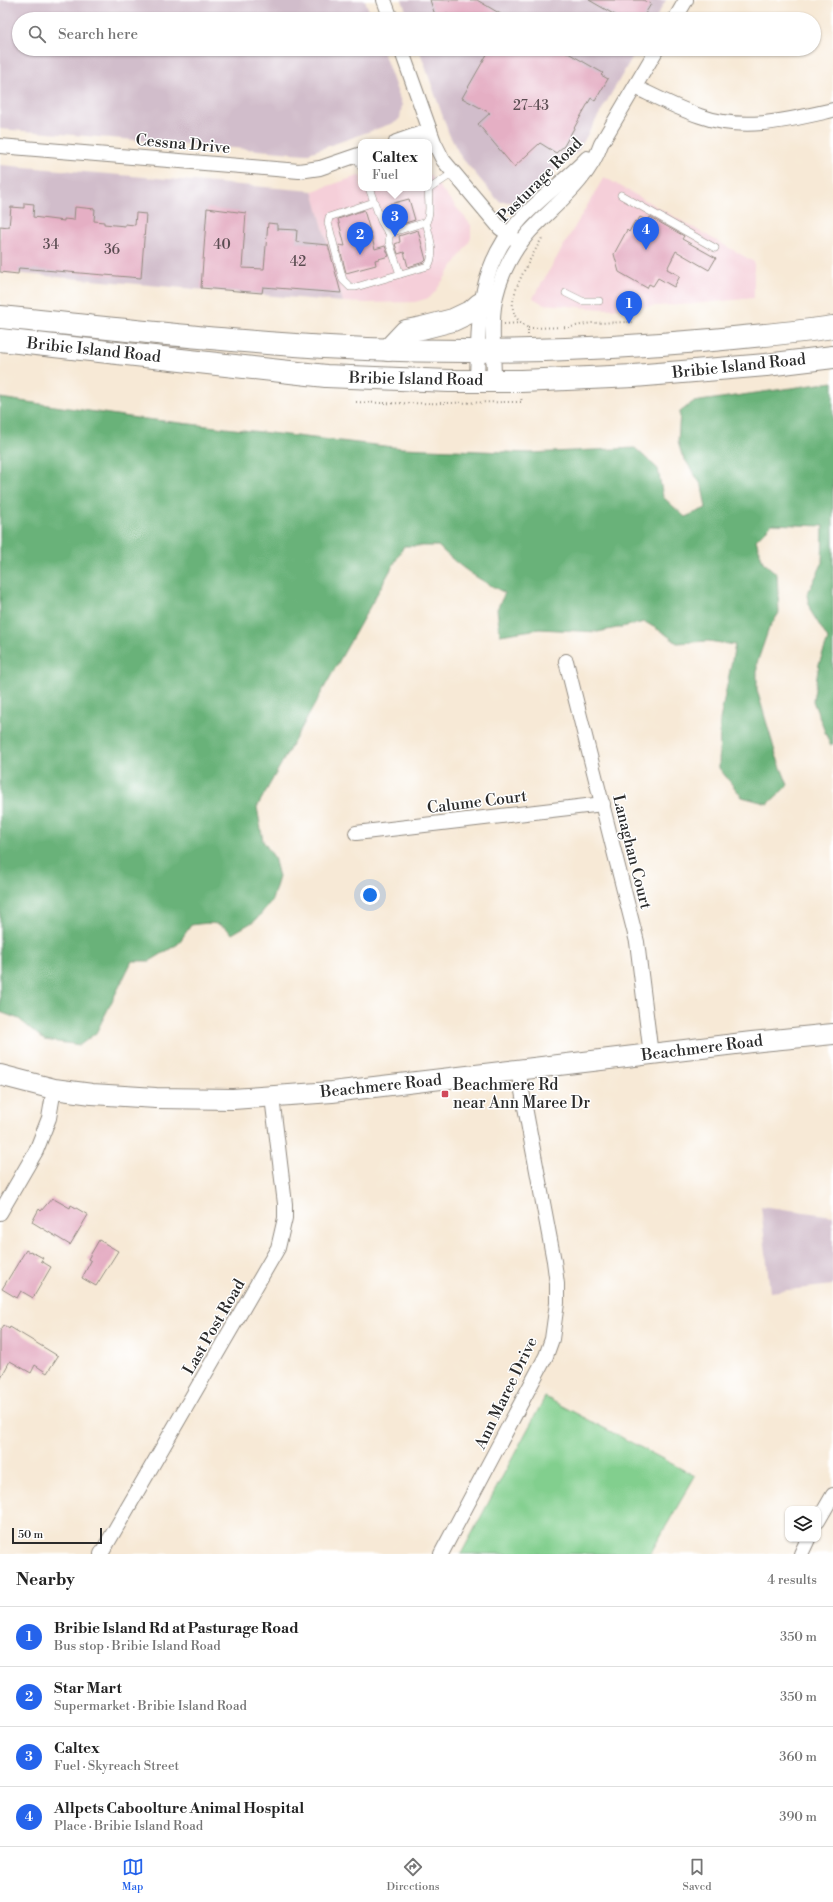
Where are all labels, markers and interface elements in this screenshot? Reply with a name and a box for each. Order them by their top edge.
search box [12,12,821,56]
icon: search [26,23,48,45]
text: Search here [58,25,138,44]
house number: 27-43 [513,97,549,115]
street label: Cessna Drive [135,130,231,158]
street label: Pasturage Road [493,133,587,227]
popup [358,139,432,191]
text: Caltex [372,148,418,167]
text: Fuel [372,167,398,183]
pin: 3 [382,204,408,237]
pin: 4 [633,217,659,250]
pin: 2 [347,222,373,255]
house number: 34 [43,236,59,254]
house number: 40 [213,236,231,254]
house number: 36 [104,241,121,259]
house number: 42 [290,253,306,271]
pin: 1 [616,291,642,324]
street label: Bribie Island Road [25,333,162,367]
street label: Bribie Island Road [670,349,807,383]
street label: Bribie Island Road [348,368,483,390]
street label: Calume Court [426,786,528,818]
street label: Lanaghan Court [608,793,656,912]
your location [360,885,380,905]
street label: Beachmere Road [639,1031,764,1065]
street label: Beachmere Road [318,1070,443,1102]
place label: Beachmere Rd near Ann Maree Dr [452,1075,590,1113]
marker: Beachmere Rd near Ann Maree Dr [440,1089,450,1099]
street label: Last Post Road [179,1276,249,1378]
street label: Ann Maree Drive [470,1334,542,1453]
map controls [785,1506,821,1542]
button: layers [785,1506,821,1542]
scale bar [12,1526,102,1545]
text: 50 m [18,1528,43,1542]
text: Nearby [16,1569,75,1591]
text: 4 results [767,1572,817,1588]
text: Bribie Island Rd at Pasturage Road [54,1619,299,1638]
text: 1 [26,1629,32,1645]
text: 350 m [780,1629,817,1645]
text: Bus stop · Bribie Island Road [54,1638,221,1654]
text: Star Mart [54,1679,122,1698]
text: 2 [25,1689,33,1705]
text: 350 m [780,1689,817,1705]
text: Supermarket · Bribie Island Road [54,1698,247,1714]
text: Caltex [54,1739,100,1758]
text: 3 [25,1749,33,1765]
text: 360 m [779,1749,817,1765]
text: Fuel · Skyreach Street [54,1758,179,1774]
text: Allpets Caboolture Animal Hospital [54,1799,304,1818]
text: 4 [25,1809,33,1825]
text: 390 m [779,1809,817,1825]
text: Place · Bribie Island Road [54,1818,203,1834]
tab: Map [122,1856,144,1894]
tab: Directions [387,1856,440,1894]
tab: Saved [683,1856,711,1894]

